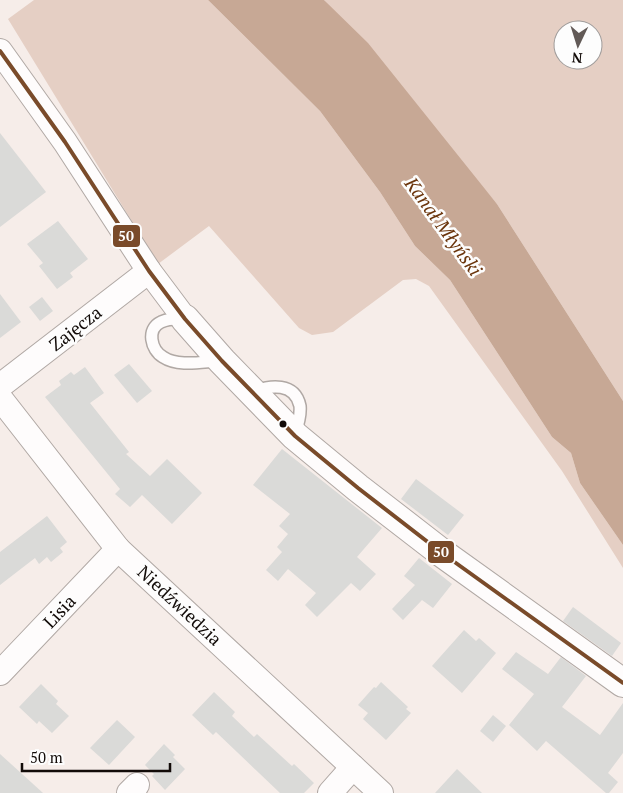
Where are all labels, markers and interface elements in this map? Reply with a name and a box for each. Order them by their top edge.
north arrow [553,20,603,70]
text: N [571,49,583,68]
water label: Kanał Młyński [399,171,489,281]
line badge: 50 [112,224,141,248]
text: 50 [118,226,134,245]
street label: Zajęcza [44,300,106,356]
unlabelled marker [278,419,288,429]
line badge: 50 [427,540,455,564]
text: 50 [433,542,449,561]
street label: Niedźwiedzia [133,560,227,650]
street label: Lisia [37,589,81,633]
scale bar [22,740,170,772]
text: 50 m [30,747,63,767]

